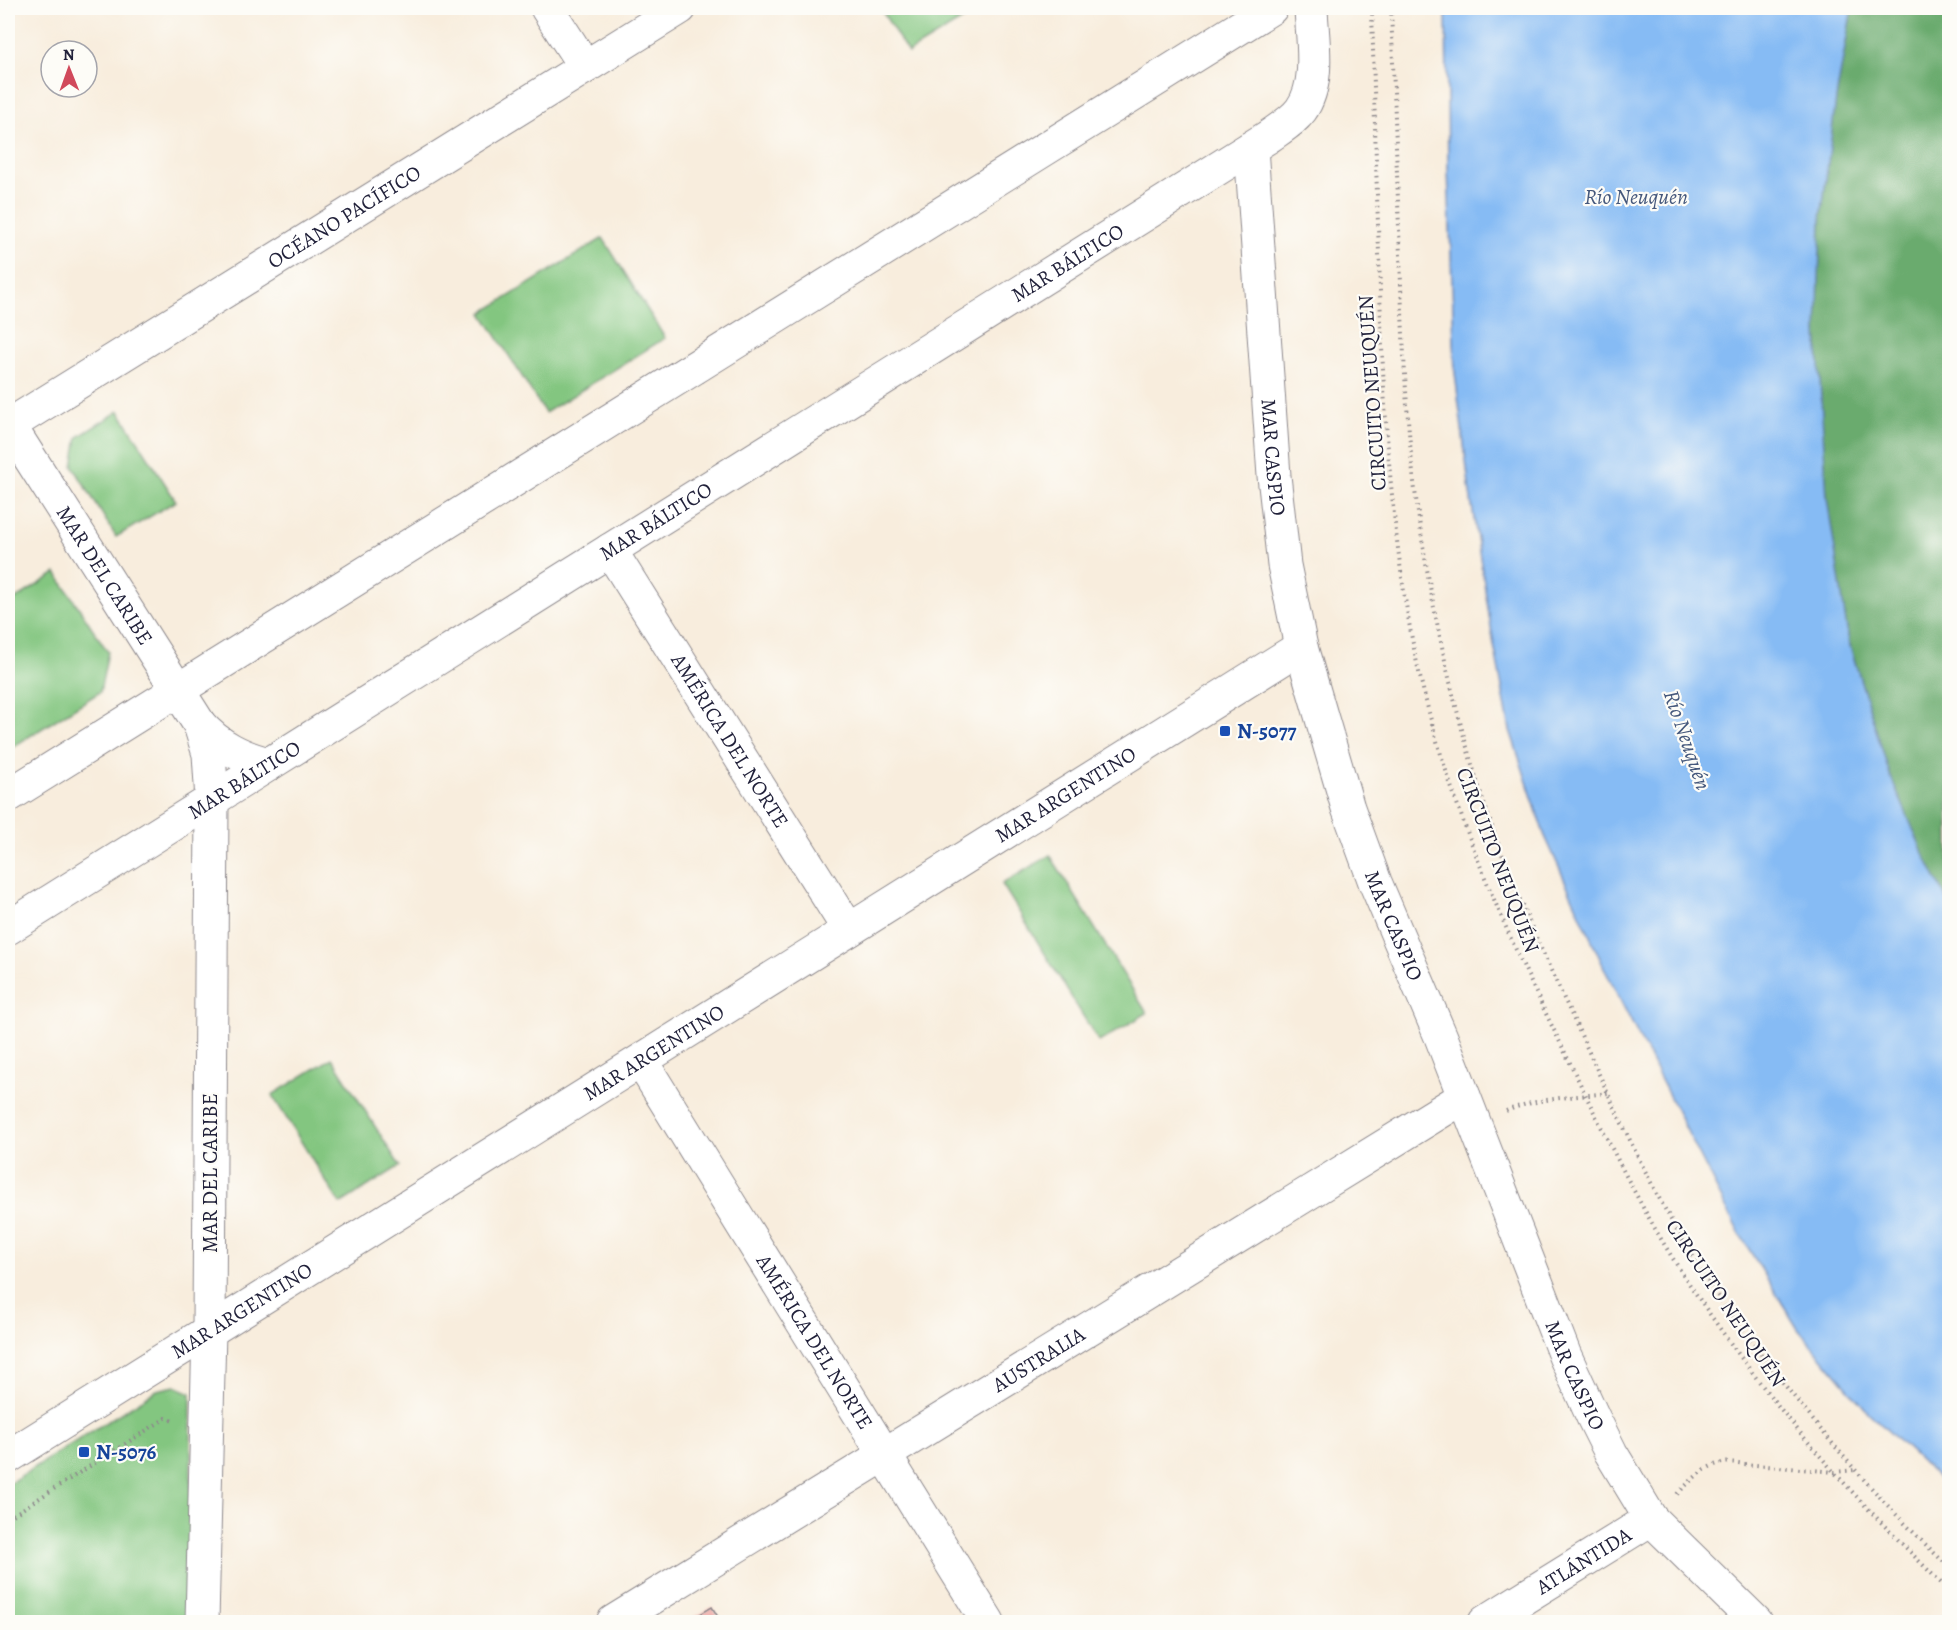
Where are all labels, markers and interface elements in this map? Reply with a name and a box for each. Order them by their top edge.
north arrow [39,39,99,99]
text: N [63,44,75,66]
street label: OCÉANO PACÍFICO [262,159,426,275]
water label: Río Neuquén [1584,182,1688,212]
street label: MAR BÁLTICO [1006,217,1129,309]
street label: CIRCUITO NEUQUÉN [1351,294,1393,492]
street label: MAR CASPIO [1255,398,1292,517]
street label: MAR BÁLTICO [594,475,718,567]
street label: MAR DEL CARIBE [50,500,159,650]
street label: AMÉRICA DEL NORTE [664,647,795,833]
water label: Río Neuquén [1656,686,1718,794]
place label: N-5077 [1237,717,1297,745]
marker: N-5077 [1218,724,1232,738]
street label: MAR BÁLTICO [183,734,306,826]
street label: MAR ARGENTINO [990,740,1142,849]
street label: CIRCUITO NEUQUÉN [1450,763,1546,957]
street label: MAR CASPIO [1358,867,1429,985]
street label: MAR ARGENTINO [578,998,730,1107]
street label: MAR DEL CARIBE [196,1093,224,1253]
street label: CIRCUITO NEUQUÉN [1660,1214,1792,1392]
street label: AMÉRICA DEL NORTE [749,1248,879,1434]
street label: MAR ARGENTINO [166,1256,318,1365]
street label: MAR CASPIO [1539,1316,1611,1435]
street label: AUSTRALIA [986,1320,1091,1399]
place label: N-5076 [96,1438,157,1466]
marker: N-5076 [77,1445,91,1459]
street label: ATLÁNTIDA [1530,1520,1637,1602]

